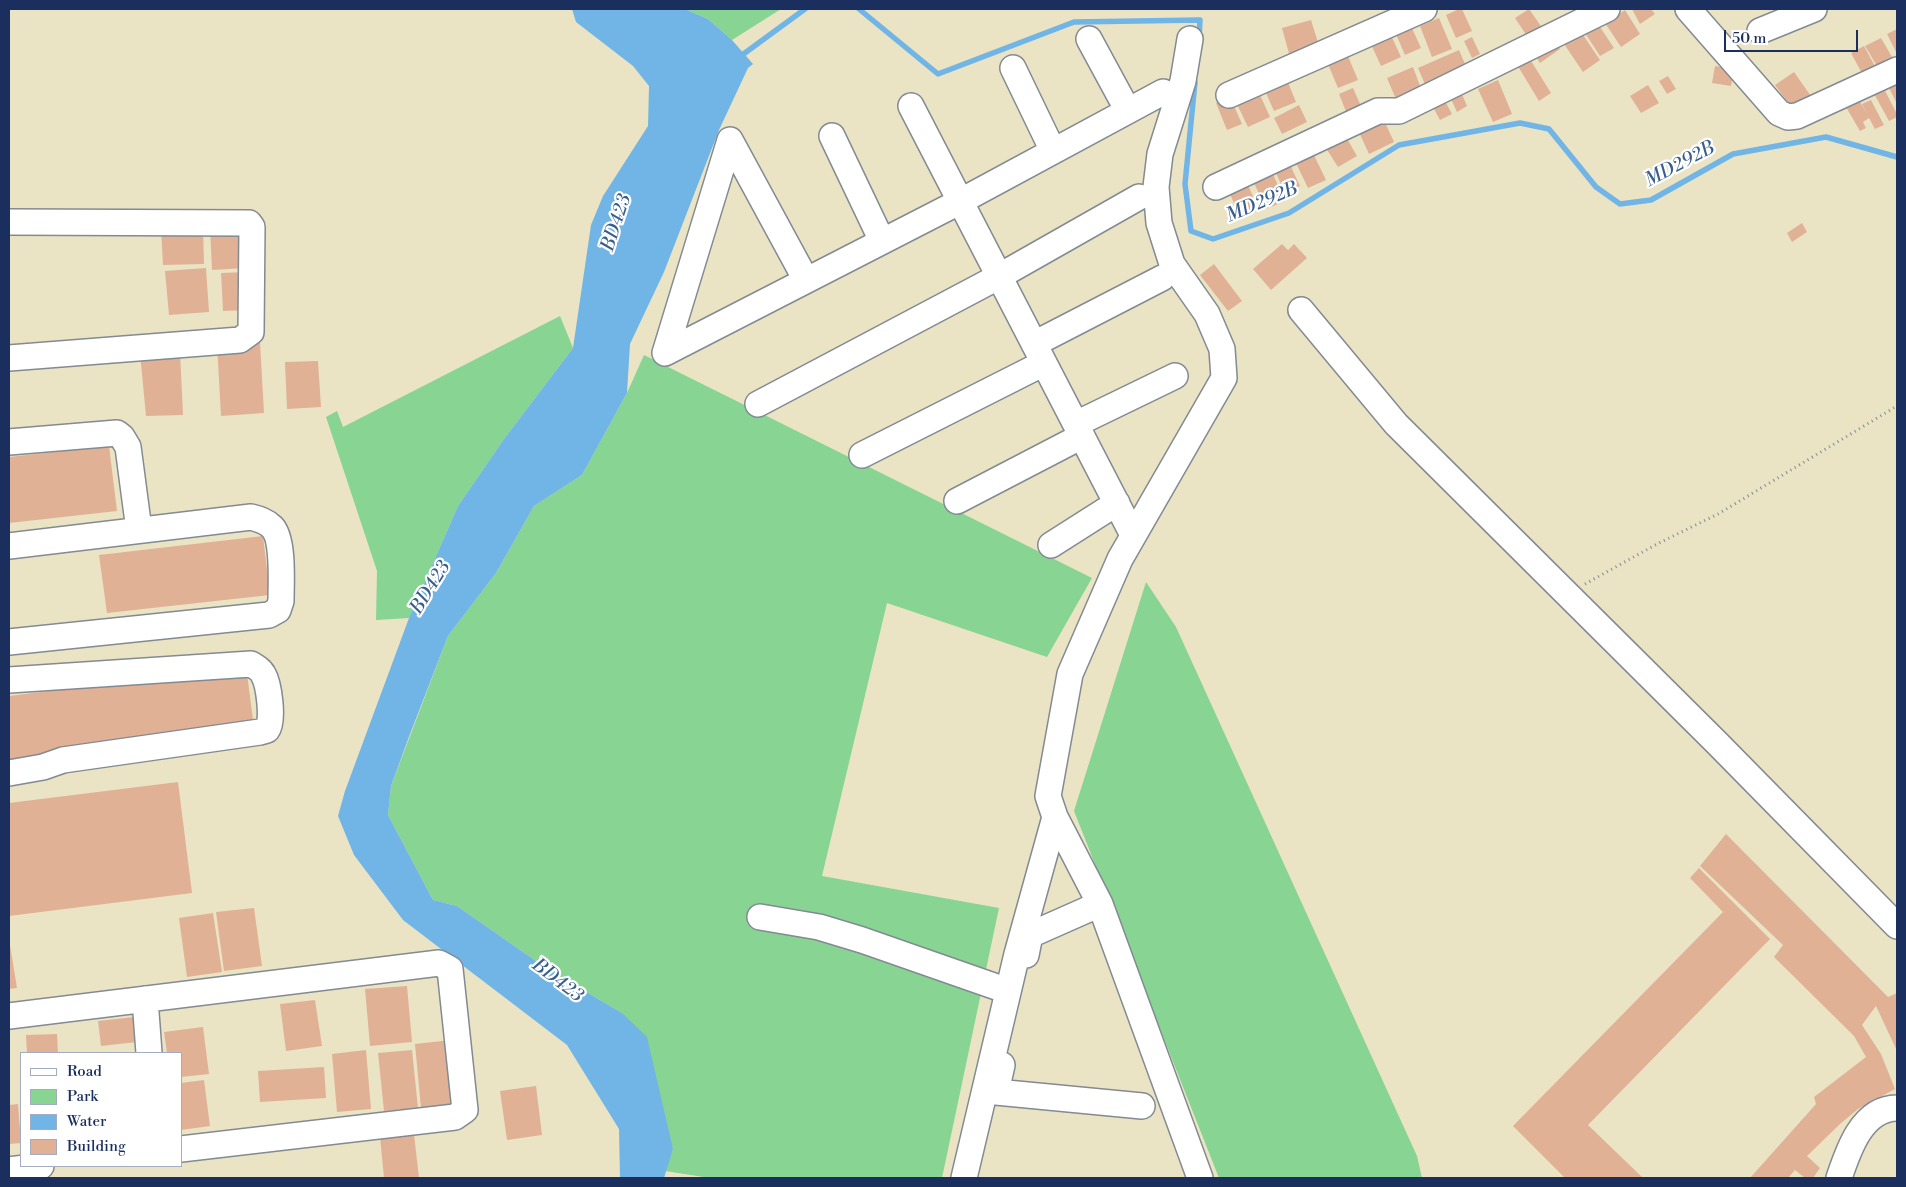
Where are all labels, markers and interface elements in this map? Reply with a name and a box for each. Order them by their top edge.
scale bar [1726,20,1860,52]
text: 50 m [1732,29,1766,48]
water label: MD292B [1641,137,1719,193]
water label: MD292B [1223,178,1301,228]
water label: BD423 [597,192,637,254]
water label: BD423 [406,557,456,619]
water label: BD423 [527,954,587,1008]
legend [20,1052,182,1167]
text: Road [67,1062,102,1081]
text: Park [67,1087,98,1106]
text: Water [67,1112,106,1131]
text: Building [67,1137,126,1156]

